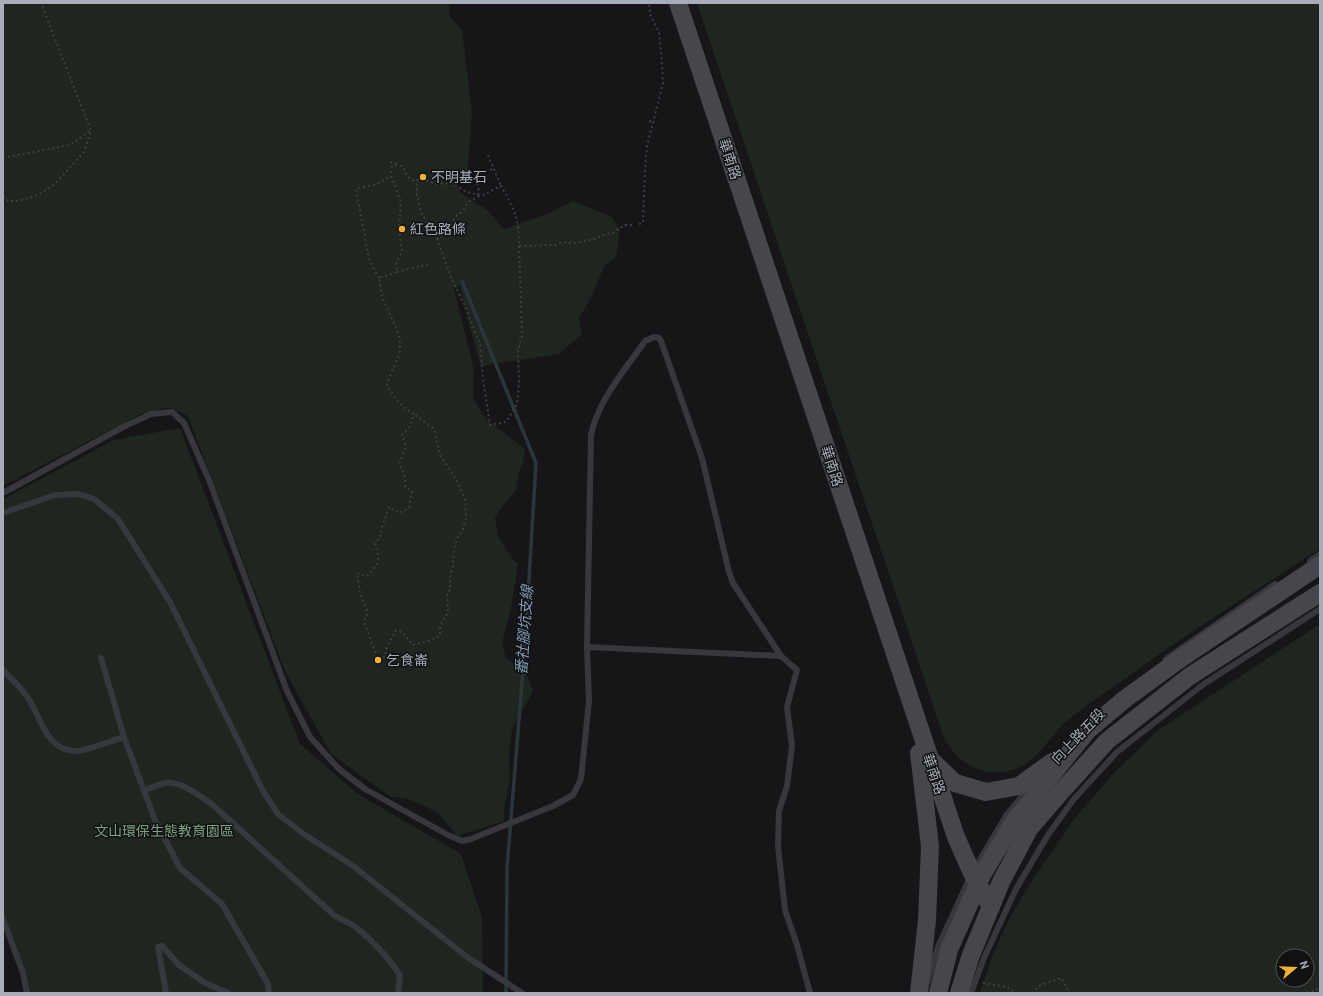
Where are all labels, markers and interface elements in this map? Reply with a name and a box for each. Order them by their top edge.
street label: 華南路 [715,136,745,182]
place label: 不明基石 [431,168,487,186]
marker: 不明基石 [418,172,428,182]
place label: 紅色路條 [410,220,466,238]
marker: 紅色路條 [397,224,407,234]
street label: 華南路 [817,443,847,489]
water label: 番社腳坑支線 [511,582,537,676]
place label: 乞食崙 [386,651,428,669]
marker: 乞食崙 [373,655,383,665]
street label: 向上路五段 [1047,705,1109,767]
street label: 華南路 [919,751,949,797]
park label: 文山環保生態教育園區 [94,822,234,840]
north arrow [1275,948,1315,988]
text: N [1297,959,1312,970]

